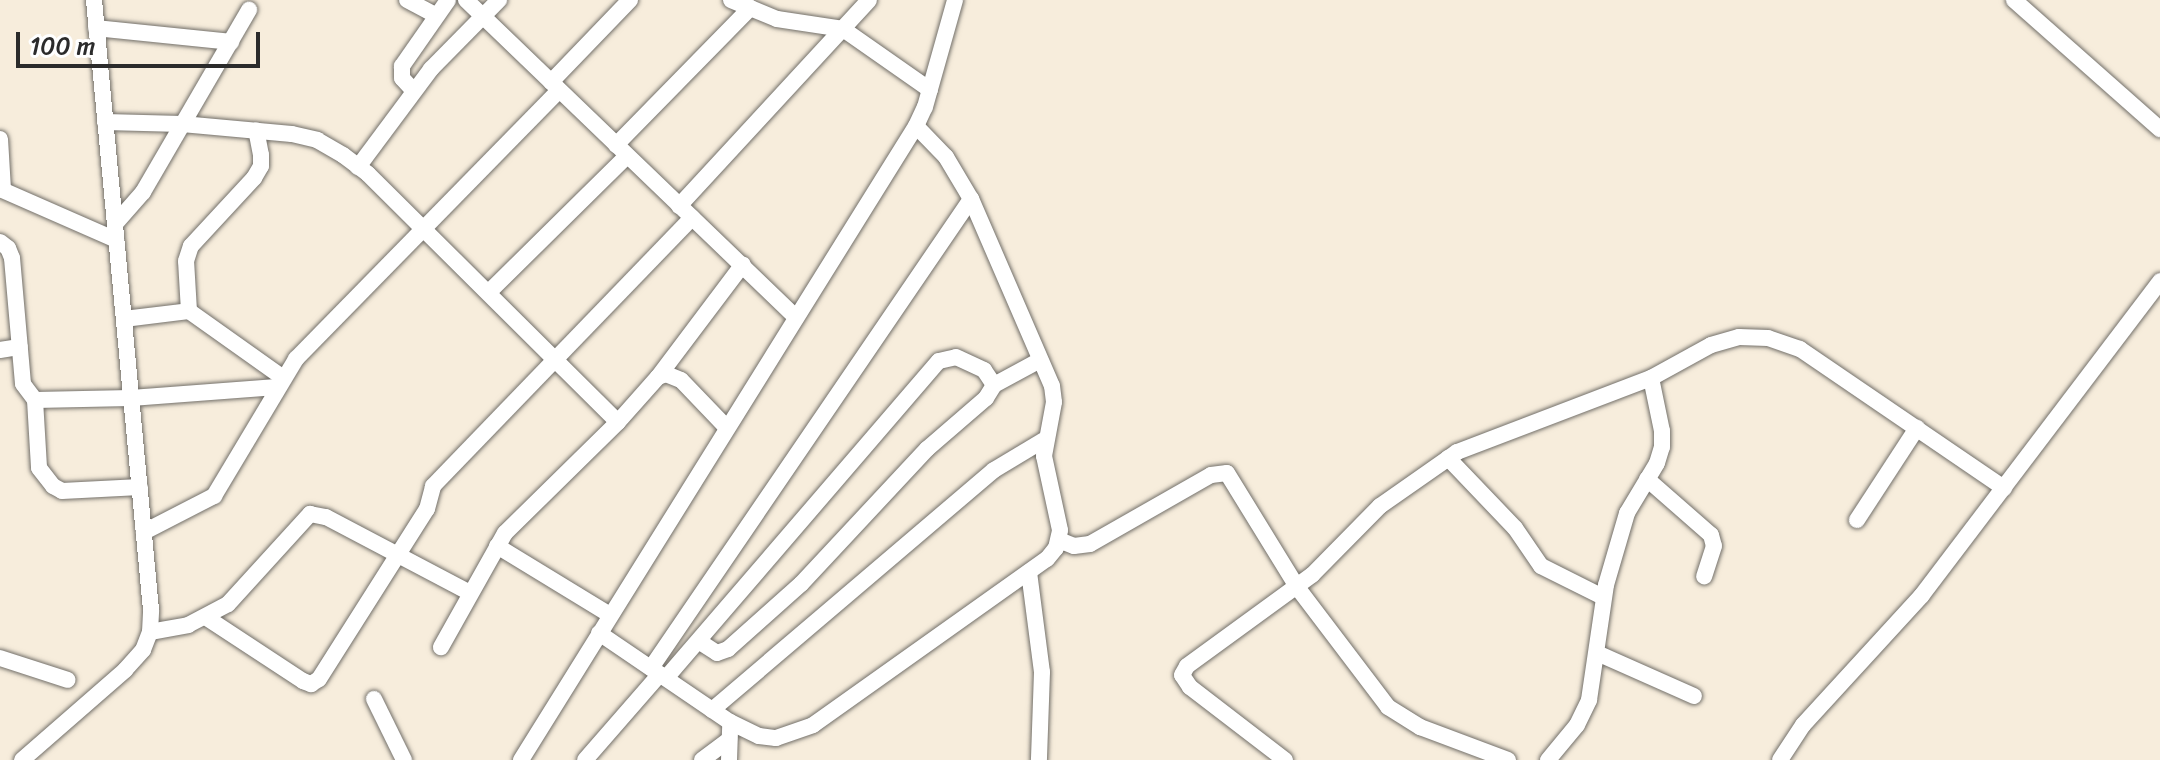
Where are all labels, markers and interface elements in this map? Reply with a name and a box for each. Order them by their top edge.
scale bar [20,16,264,66]
text: 100 m [30,25,95,67]

